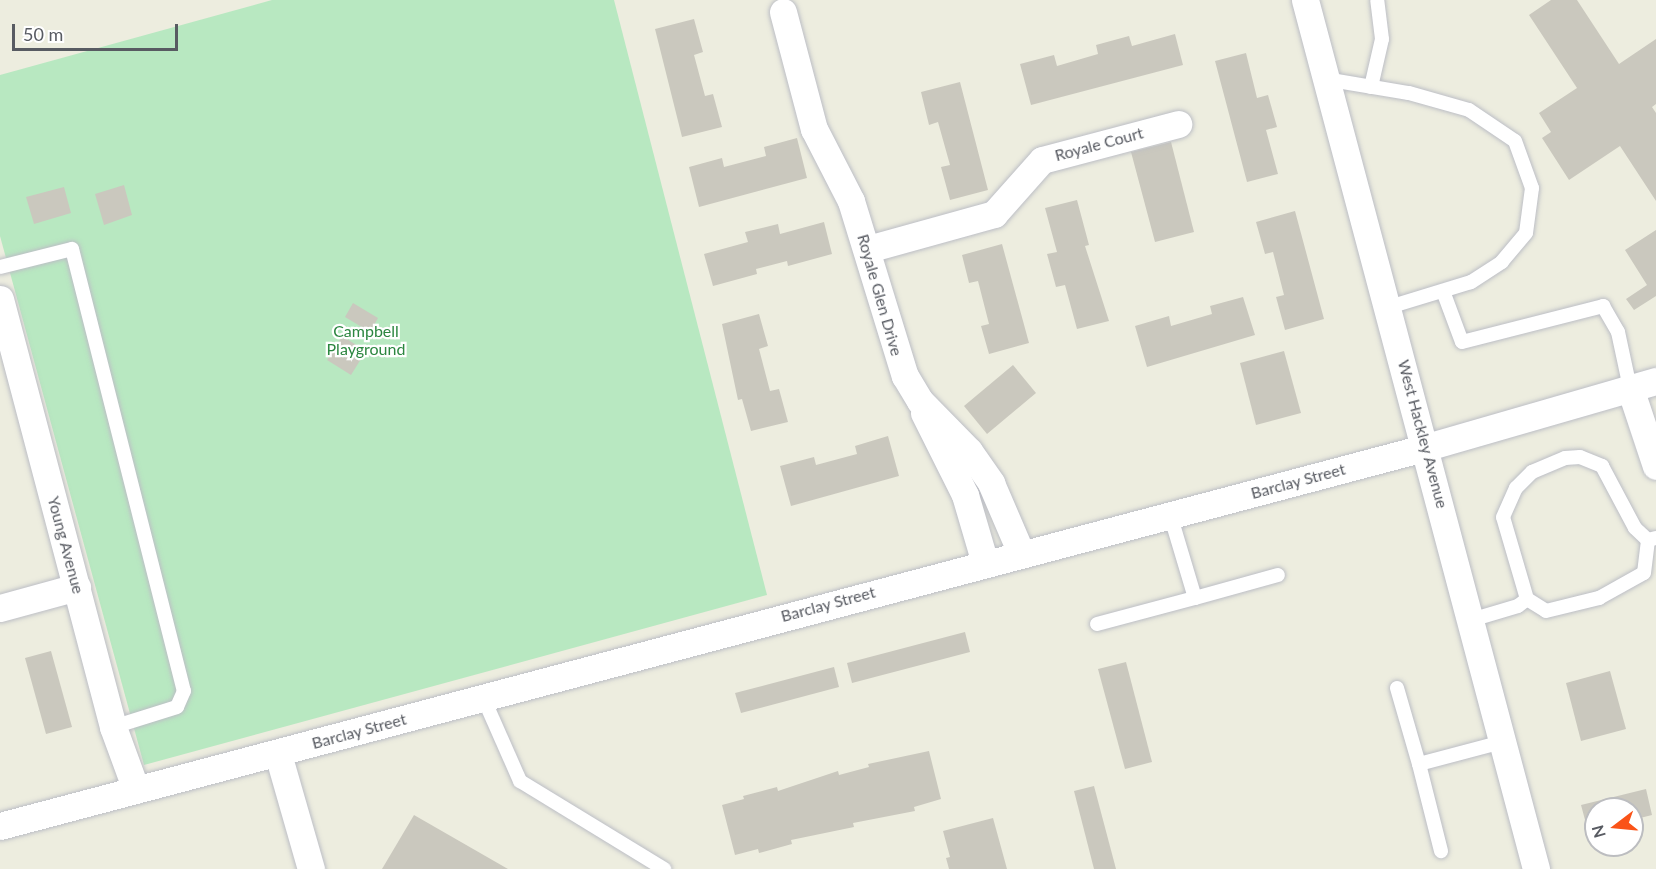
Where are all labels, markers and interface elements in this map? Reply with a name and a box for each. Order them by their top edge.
scale bar [15,12,182,50]
text: 50 m [23,23,63,45]
street label: Royale Court [1053,123,1145,165]
street label: Royale Glen Drive [853,232,907,358]
park label: Campbell Playground [327,321,405,359]
street label: West Hackley Avenue [1394,357,1452,511]
street label: Barclay Street [1249,459,1347,503]
street label: Young Avenue [44,494,88,596]
street label: Barclay Street [779,582,877,626]
street label: Barclay Street [310,709,408,753]
north arrow [1584,797,1644,857]
text: N [1587,823,1609,840]

